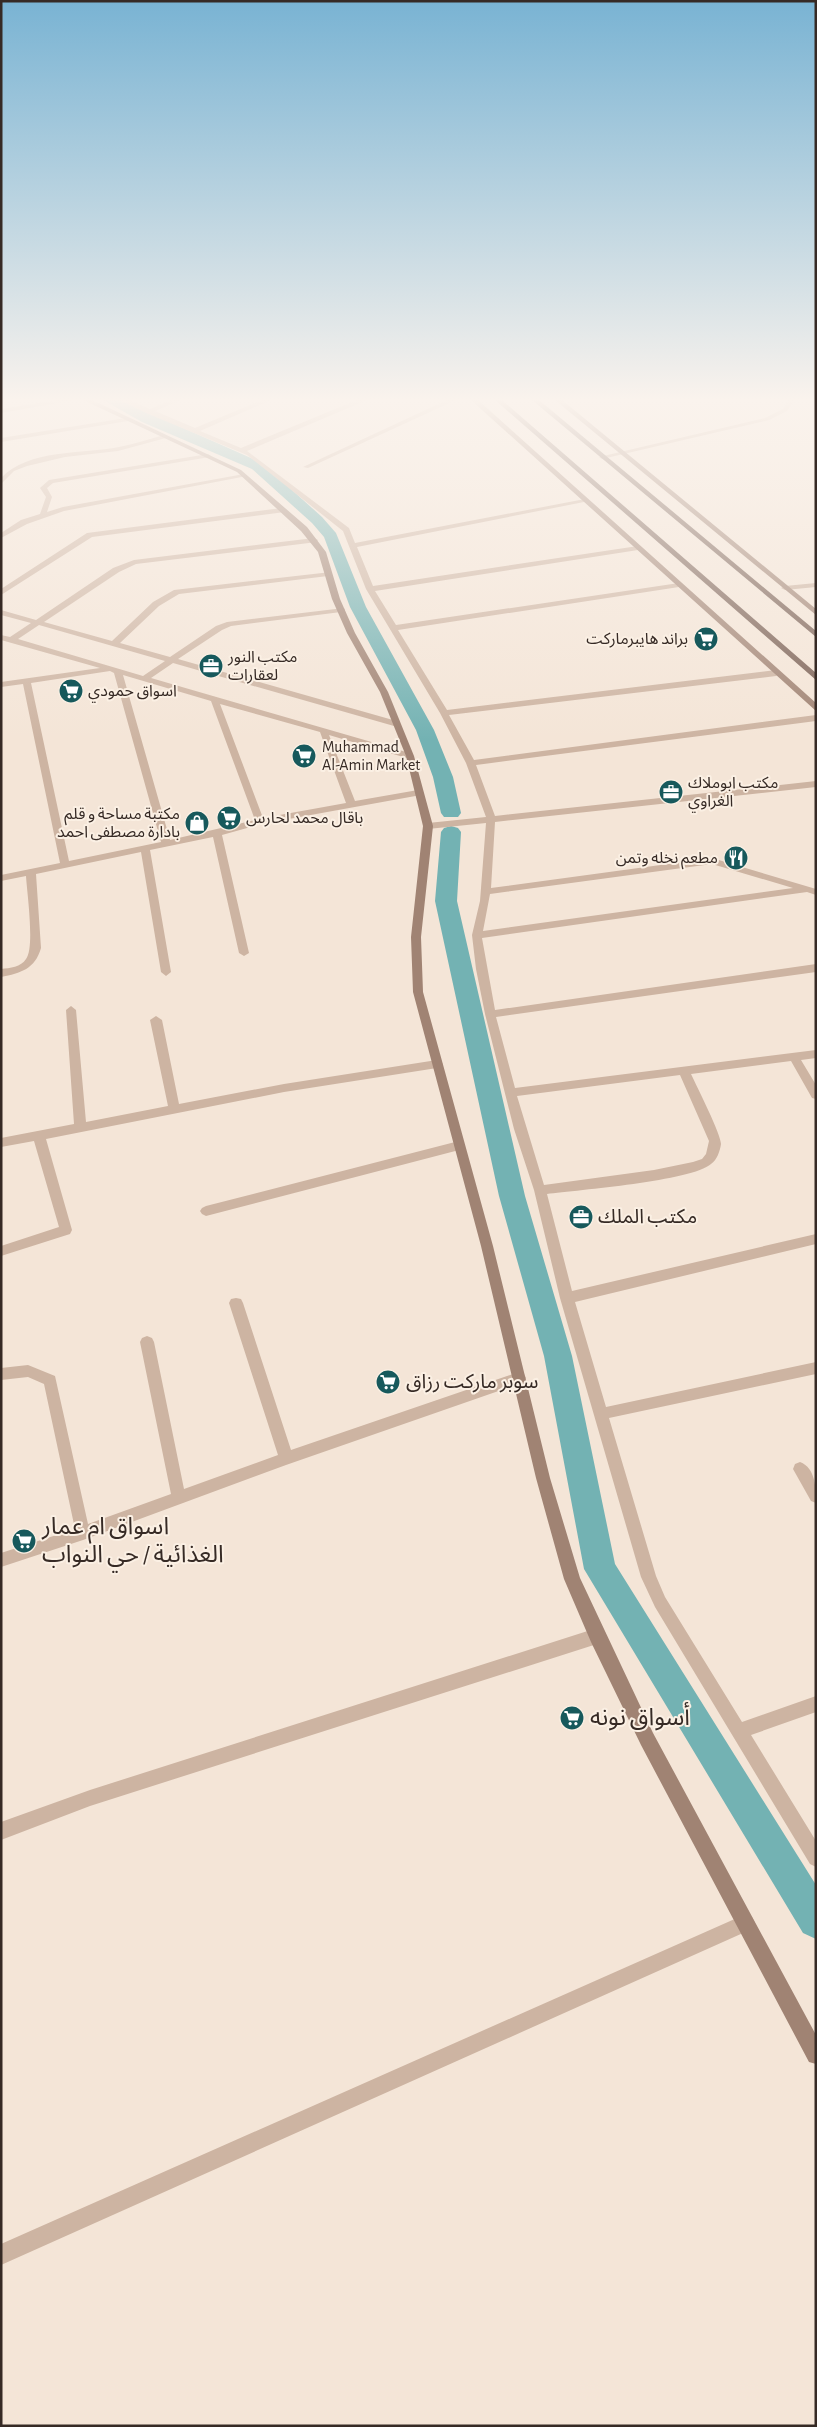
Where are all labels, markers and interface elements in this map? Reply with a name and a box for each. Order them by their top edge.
supermarket icon: براند هايبرماركت [693,626,719,652]
place label: براند هايبرماركت [586,631,688,648]
place label: مكتب النور لعقارات [227,649,298,684]
office icon: مكتب النور لعقارات [198,653,224,679]
supermarket icon: اسواق حمودي [58,678,84,704]
place label: اسواق حمودي [88,683,177,703]
place label: Muhammad Al-Amin Market [322,739,420,773]
supermarket icon: Muhammad Al-Amin Market [291,743,317,769]
place label: مكتب ابوملاك الغراوي [688,775,778,813]
office icon: مكتب ابوملاك الغراوي [658,779,684,805]
supermarket icon: باقال محمد لحارس [216,805,242,831]
place label: مكتبة مساحة و قلم بادارة مصطفى احمد [57,806,180,841]
shop icon: مكتبة مساحة و قلم بادارة مصطفى احمد [184,810,210,836]
place label: باقال محمد لحارس [246,810,363,828]
restaurant icon: مطعم نخله وتمن [723,845,749,871]
place label: مطعم نخله وتمن [616,850,718,870]
office icon: مكتب الملك [568,1204,594,1230]
place label: مكتب الملك [598,1207,697,1227]
supermarket icon: سوبر ماركت رزاق [375,1369,401,1395]
place label: سوبر ماركت رزاق [406,1372,538,1393]
place label: اسواق ام عمار الغذائية / حي النواب [41,1515,224,1573]
supermarket icon: اسواق ام عمار الغذائية / حي النواب [11,1528,37,1554]
place label: أسواق نونه [590,1701,690,1731]
supermarket icon: أسواق نونه [559,1705,585,1731]

